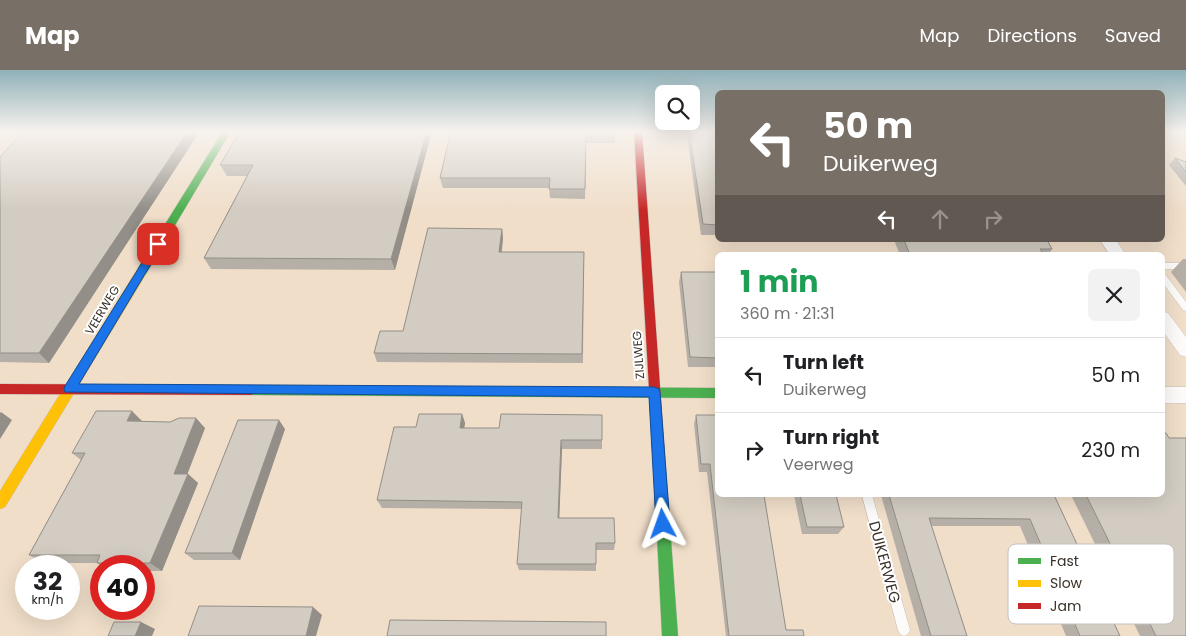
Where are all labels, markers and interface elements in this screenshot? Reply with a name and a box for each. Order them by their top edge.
text: Map [25,19,80,52]
text: Map [920,23,959,48]
text: Directions [987,23,1077,48]
text: Saved [1105,23,1161,48]
map controls [655,85,700,130]
button: search [655,85,700,130]
text: 50 m [823,101,913,150]
icon: left [740,110,805,175]
text: Duikerweg [823,148,938,179]
icon: left [873,205,901,233]
icon: ahead [926,205,954,233]
icon: right [979,205,1007,233]
pin [137,223,179,265]
icon: arrive [144,230,172,258]
text: 1 min [740,260,818,303]
button: close [1088,269,1140,321]
street label: VEERWEG [81,282,123,338]
text: 360 m · 21:31 [740,302,835,325]
street label: ZIJLWEG [628,330,648,380]
text: Turn left [783,349,864,376]
icon: left [740,361,768,389]
text: 50 m [1091,362,1140,389]
text: Duikerweg [783,378,866,401]
text: Turn right [783,424,879,451]
icon: right [740,436,768,464]
text: 230 m [1081,437,1140,464]
text: Veerweg [783,453,853,476]
position arrow [636,497,688,549]
street label: DUIKERWEG [864,519,906,606]
legend [1008,544,1174,624]
text: Fast [1050,551,1079,571]
speed limit sign: 40 [90,555,155,620]
text: 32 [33,564,62,599]
text: Slow [1050,573,1083,593]
text: km/h [32,591,63,608]
text: Jam [1050,596,1081,616]

